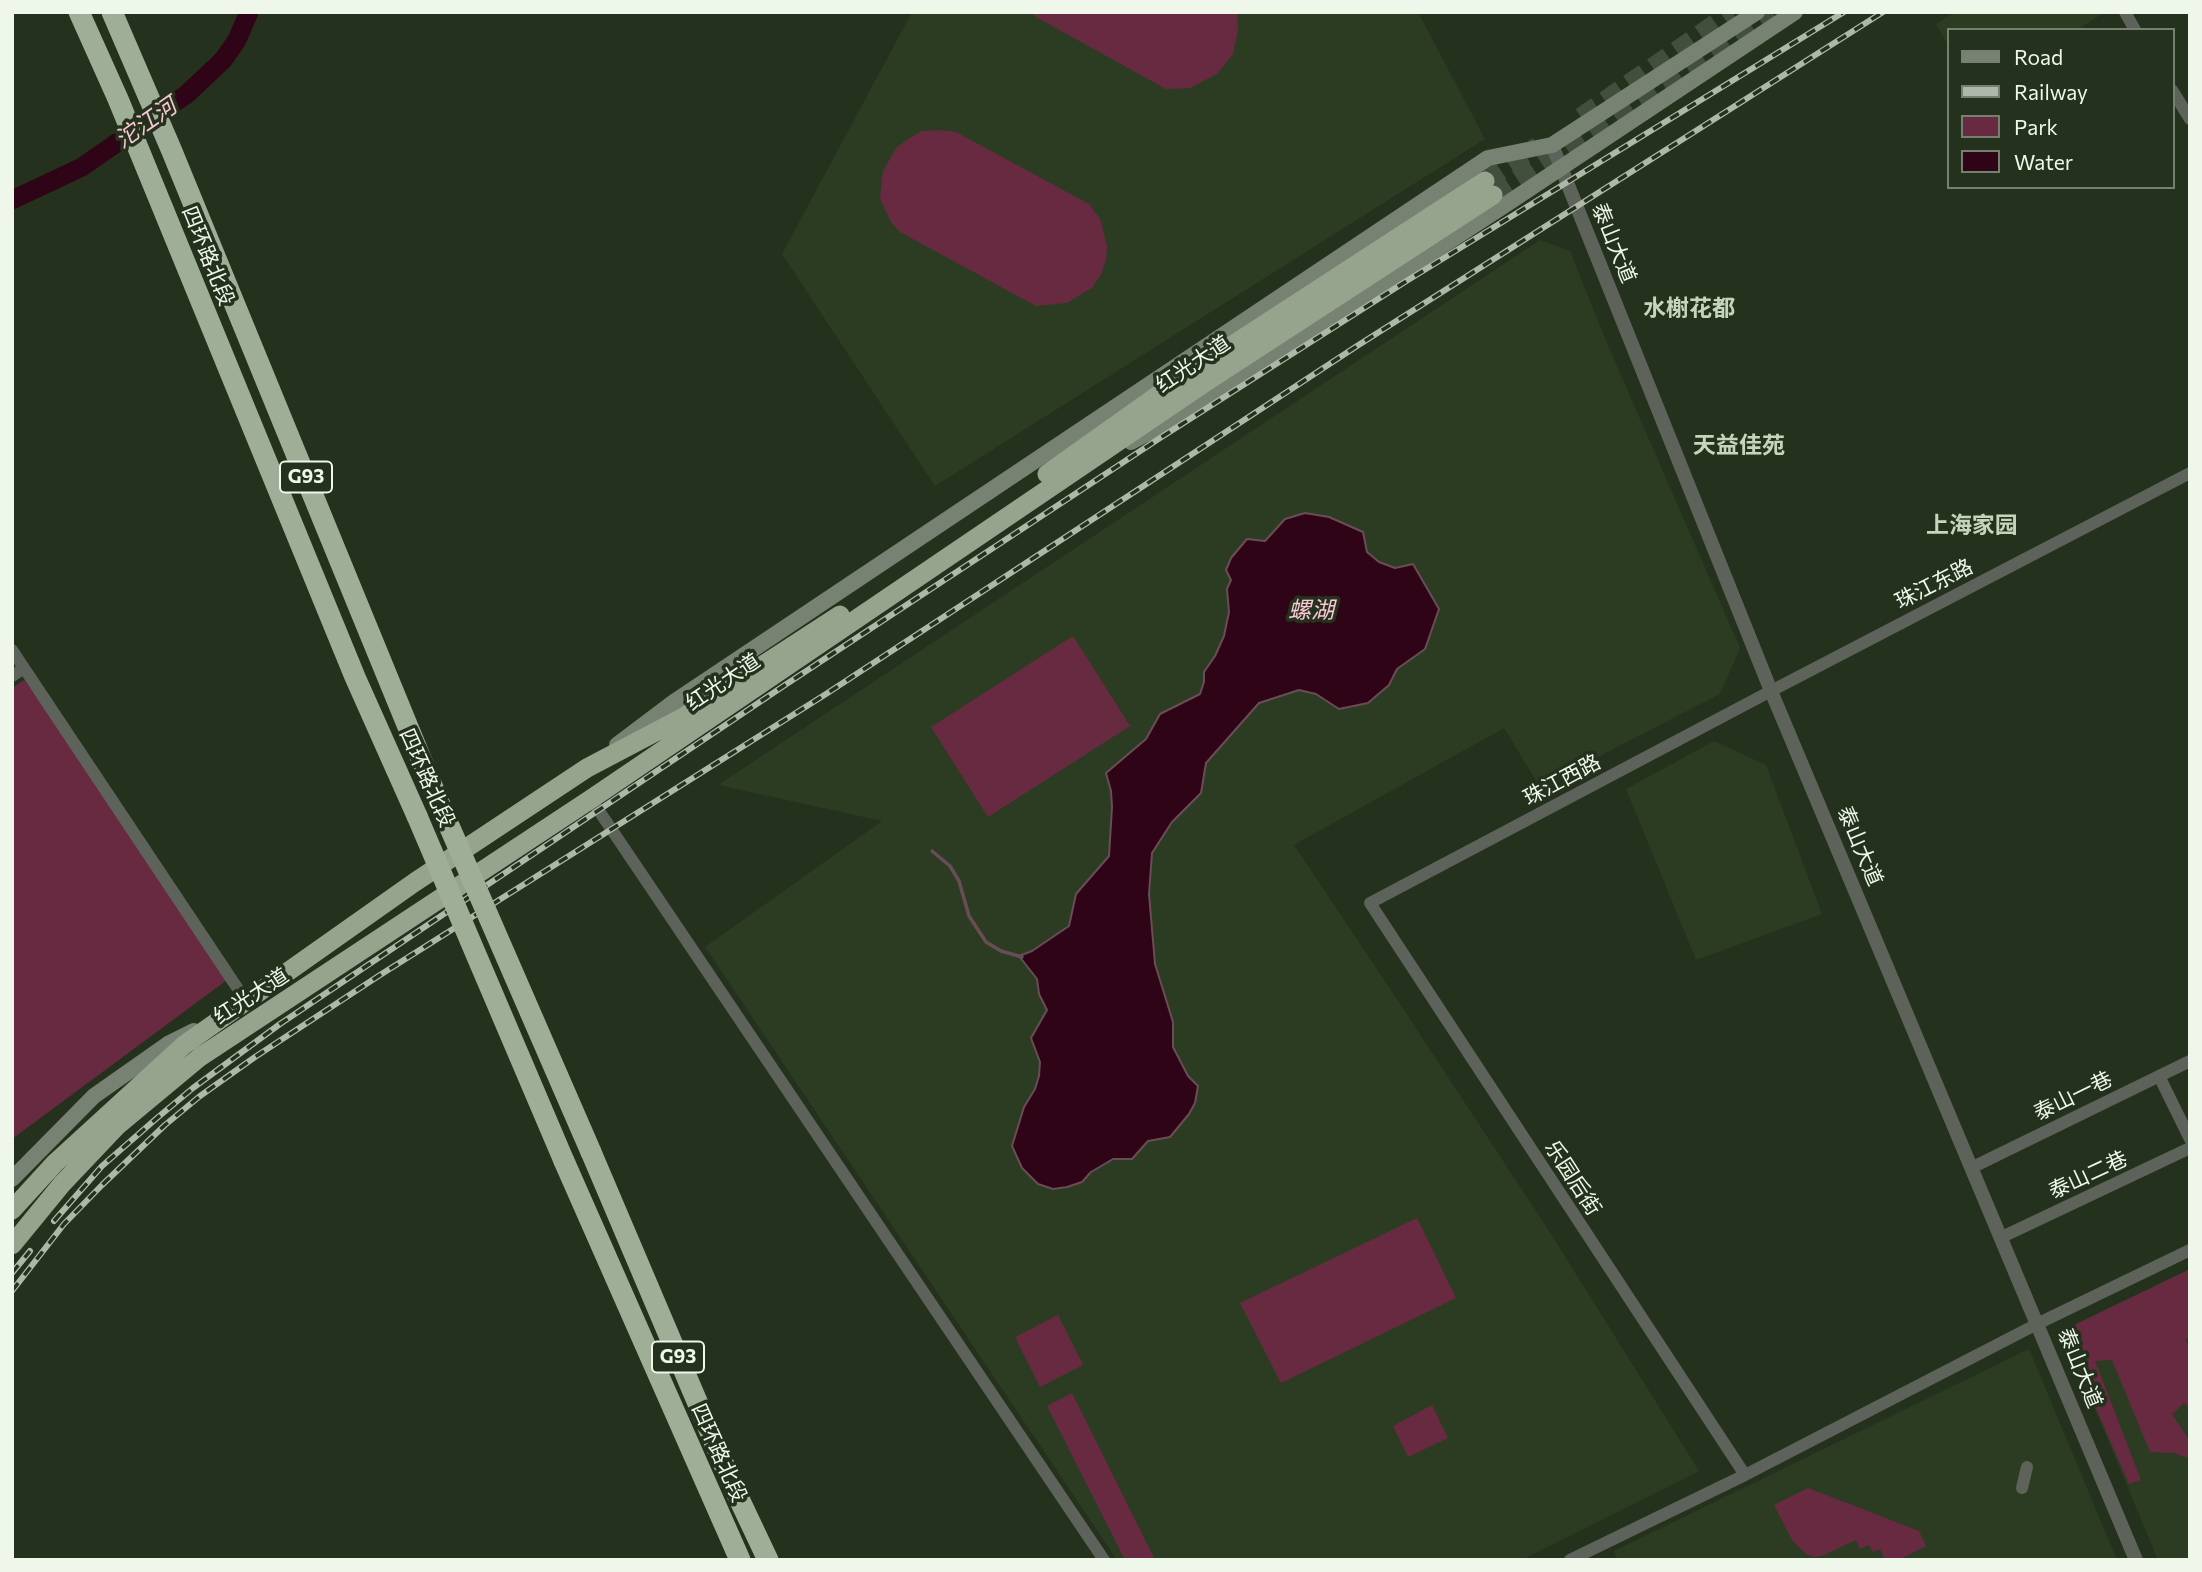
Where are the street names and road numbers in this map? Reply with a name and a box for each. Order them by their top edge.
street label: 泰山大道 [1587,199,1641,287]
street label: 四环路北段 [177,203,239,309]
street label: 红光大道 [1151,330,1235,398]
road number: G93 [280,462,332,492]
street label: 珠江东路 [1891,554,1977,614]
street label: 红光大道 [681,648,765,716]
street label: 四环路北段 [394,725,460,831]
street label: 珠江西路 [1519,749,1605,811]
street label: 泰山大道 [1832,802,1888,890]
street label: 红光大道 [209,963,293,1029]
street label: 泰山一巷 [2030,1066,2116,1126]
street label: 乐园后街 [1540,1136,1606,1220]
street label: 泰山二巷 [2045,1146,2131,1204]
street label: 泰山大道 [2053,1324,2107,1412]
road number: G93 [652,1342,704,1372]
street label: 四环路北段 [686,1400,752,1506]

